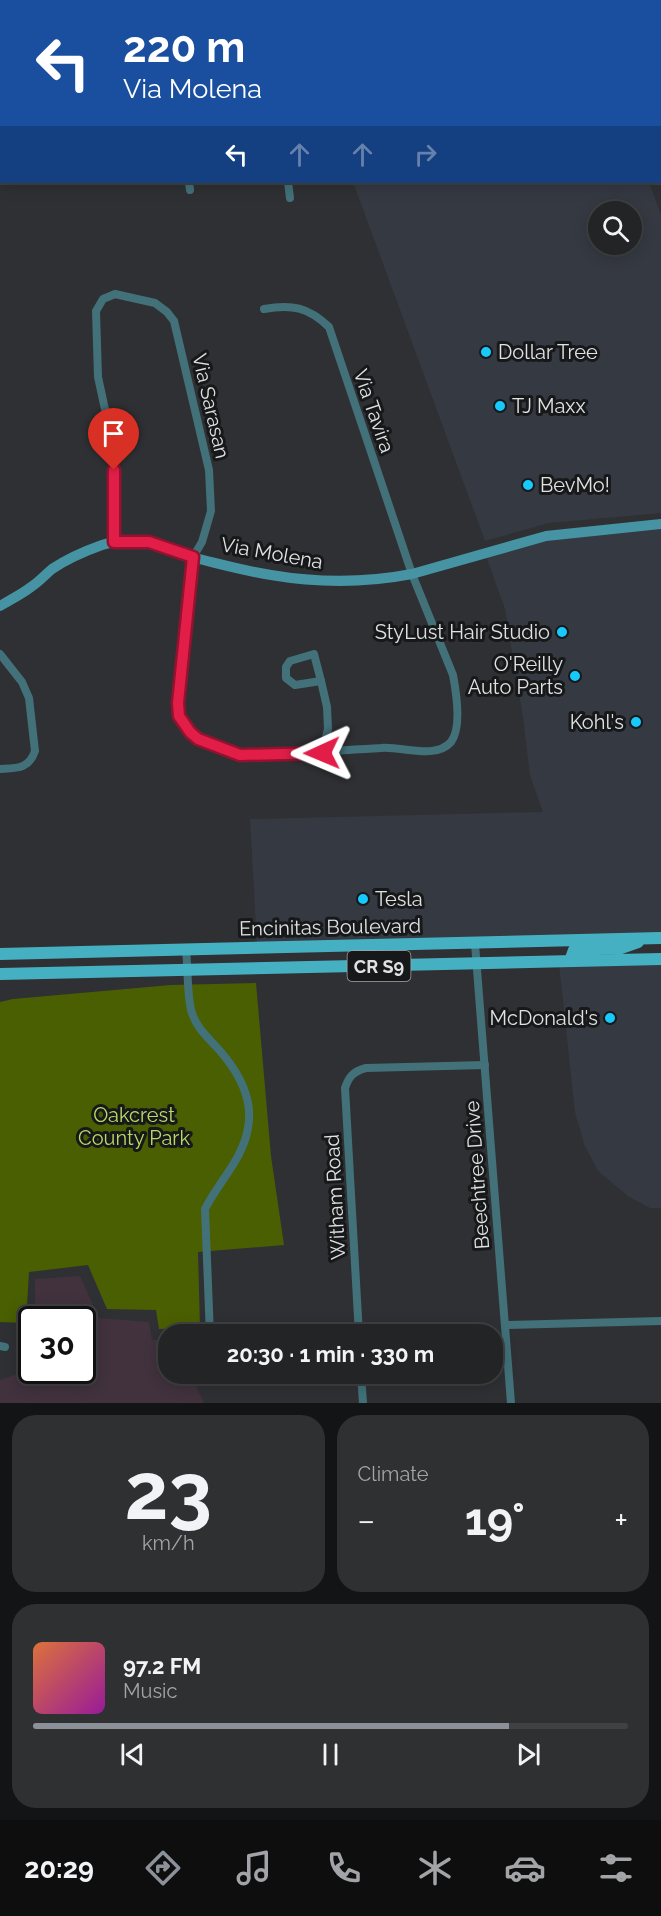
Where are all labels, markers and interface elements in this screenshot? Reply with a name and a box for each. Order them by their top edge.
text: 220 m [123,23,245,72]
icon: left [24,24,102,102]
text: Via Molena [123,73,262,104]
icon: left [220,138,253,171]
icon: ahead [283,138,316,171]
icon: ahead [346,138,379,171]
icon: right [409,138,442,171]
map controls [588,201,642,255]
button: search [588,201,642,255]
place label: Dollar Tree [498,340,598,364]
marker: Dollar Tree [479,345,493,359]
street label: Via Sarasan [187,351,235,461]
street label: Via Tavira [348,366,400,456]
place label: TJ Maxx [512,394,585,418]
marker: TJ Maxx [493,399,507,413]
pin [88,408,139,470]
icon: arrive [97,417,130,450]
place label: BevMo! [540,473,610,497]
marker: BevMo! [521,478,535,492]
street label: Via Molena [219,532,325,574]
place label: StyLust Hair Studio [375,620,550,644]
marker: StyLust Hair Studio [555,625,569,639]
place label: O'Reilly Auto Parts [468,652,563,699]
marker: O'Reilly Auto Parts [568,669,582,683]
place label: Kohl's [570,710,624,734]
marker: Kohl's [629,715,643,729]
position arrow [290,721,354,785]
place label: Tesla [375,887,423,911]
marker: Tesla [356,892,370,906]
street label: Encinitas Boulevard [239,913,421,941]
road number: CR S9 [348,951,410,981]
place label: McDonald's [490,1006,598,1030]
marker: McDonald's [603,1011,617,1025]
street label: Beechtree Drive [460,1100,494,1250]
park label: Oakcrest County Park [78,1103,190,1150]
street label: Witham Road [320,1133,350,1261]
speed limit sign: 30 [18,1306,96,1384]
text: 20:30 · 1 min · 330 m [227,1341,434,1367]
text: 23 [124,1446,212,1537]
text: Climate [358,1462,429,1486]
text: 19° [465,1493,525,1546]
text: − [358,1501,375,1540]
text: + [614,1501,628,1540]
text: km/h [142,1531,195,1555]
text: 97.2 FM [123,1653,201,1679]
text: Music [123,1679,177,1703]
icon: previous [116,1738,149,1771]
icon: pause [314,1738,347,1771]
icon: next [512,1738,545,1771]
icon: directions [142,1847,184,1889]
icon: music [233,1847,275,1889]
icon: phone [323,1847,365,1889]
icon: climate [414,1847,456,1889]
icon: car [504,1847,546,1889]
icon: filters [595,1847,637,1889]
text: 20:29 [24,1853,94,1884]

